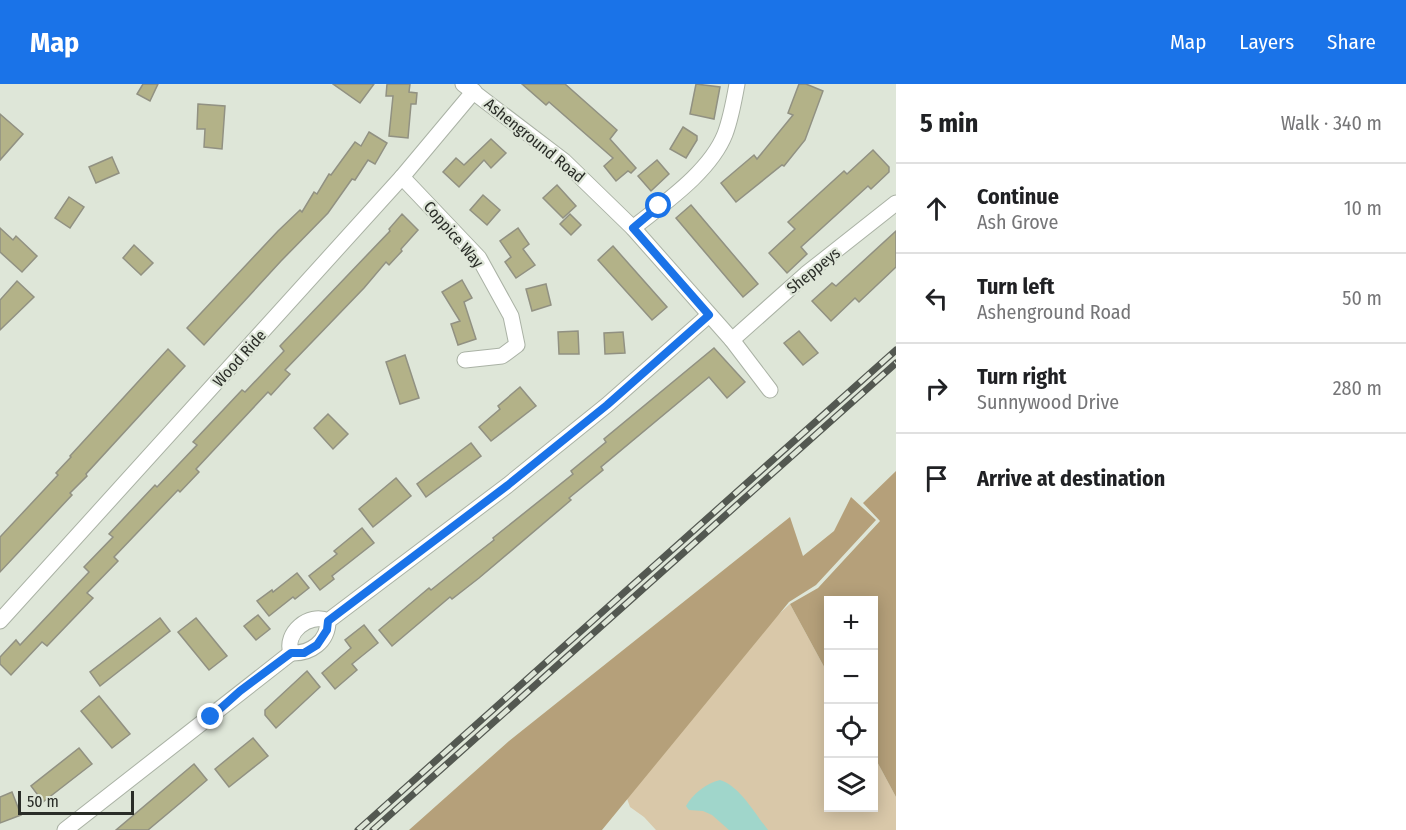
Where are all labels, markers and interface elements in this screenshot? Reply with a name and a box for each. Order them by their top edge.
text: Map [30,26,79,59]
text: Map [1170,29,1206,55]
text: Layers [1239,29,1294,55]
text: Share [1327,29,1376,55]
street label: Ashenground Road [481,94,589,187]
text: 5 min [920,108,978,139]
text: Walk · 340 m [1281,111,1382,135]
text: Continue [977,183,1059,210]
route start [645,192,671,218]
icon: ahead [920,192,953,225]
text: 10 m [1344,196,1382,220]
street label: Coppice Way [420,197,488,272]
text: Ash Grove [977,210,1058,234]
street label: Sheppeys [783,243,844,298]
text: Turn left [977,273,1055,300]
icon: left [920,282,953,315]
text: 50 m [1342,286,1382,310]
text: Ashenground Road [977,300,1131,324]
street label: Wood Ride [209,326,270,391]
text: Turn right [977,363,1066,390]
icon: right [920,372,953,405]
text: 280 m [1333,376,1382,400]
text: Sunnywood Drive [977,390,1119,414]
icon: arrive [920,462,953,495]
text: Arrive at destination [977,465,1165,492]
map controls [824,596,878,812]
button: + [824,596,878,650]
button: − [824,650,878,704]
route end [197,703,223,729]
button: locate [824,704,878,758]
button: layers [824,758,878,812]
scale bar [18,788,134,816]
text: 50 m [27,792,59,811]

